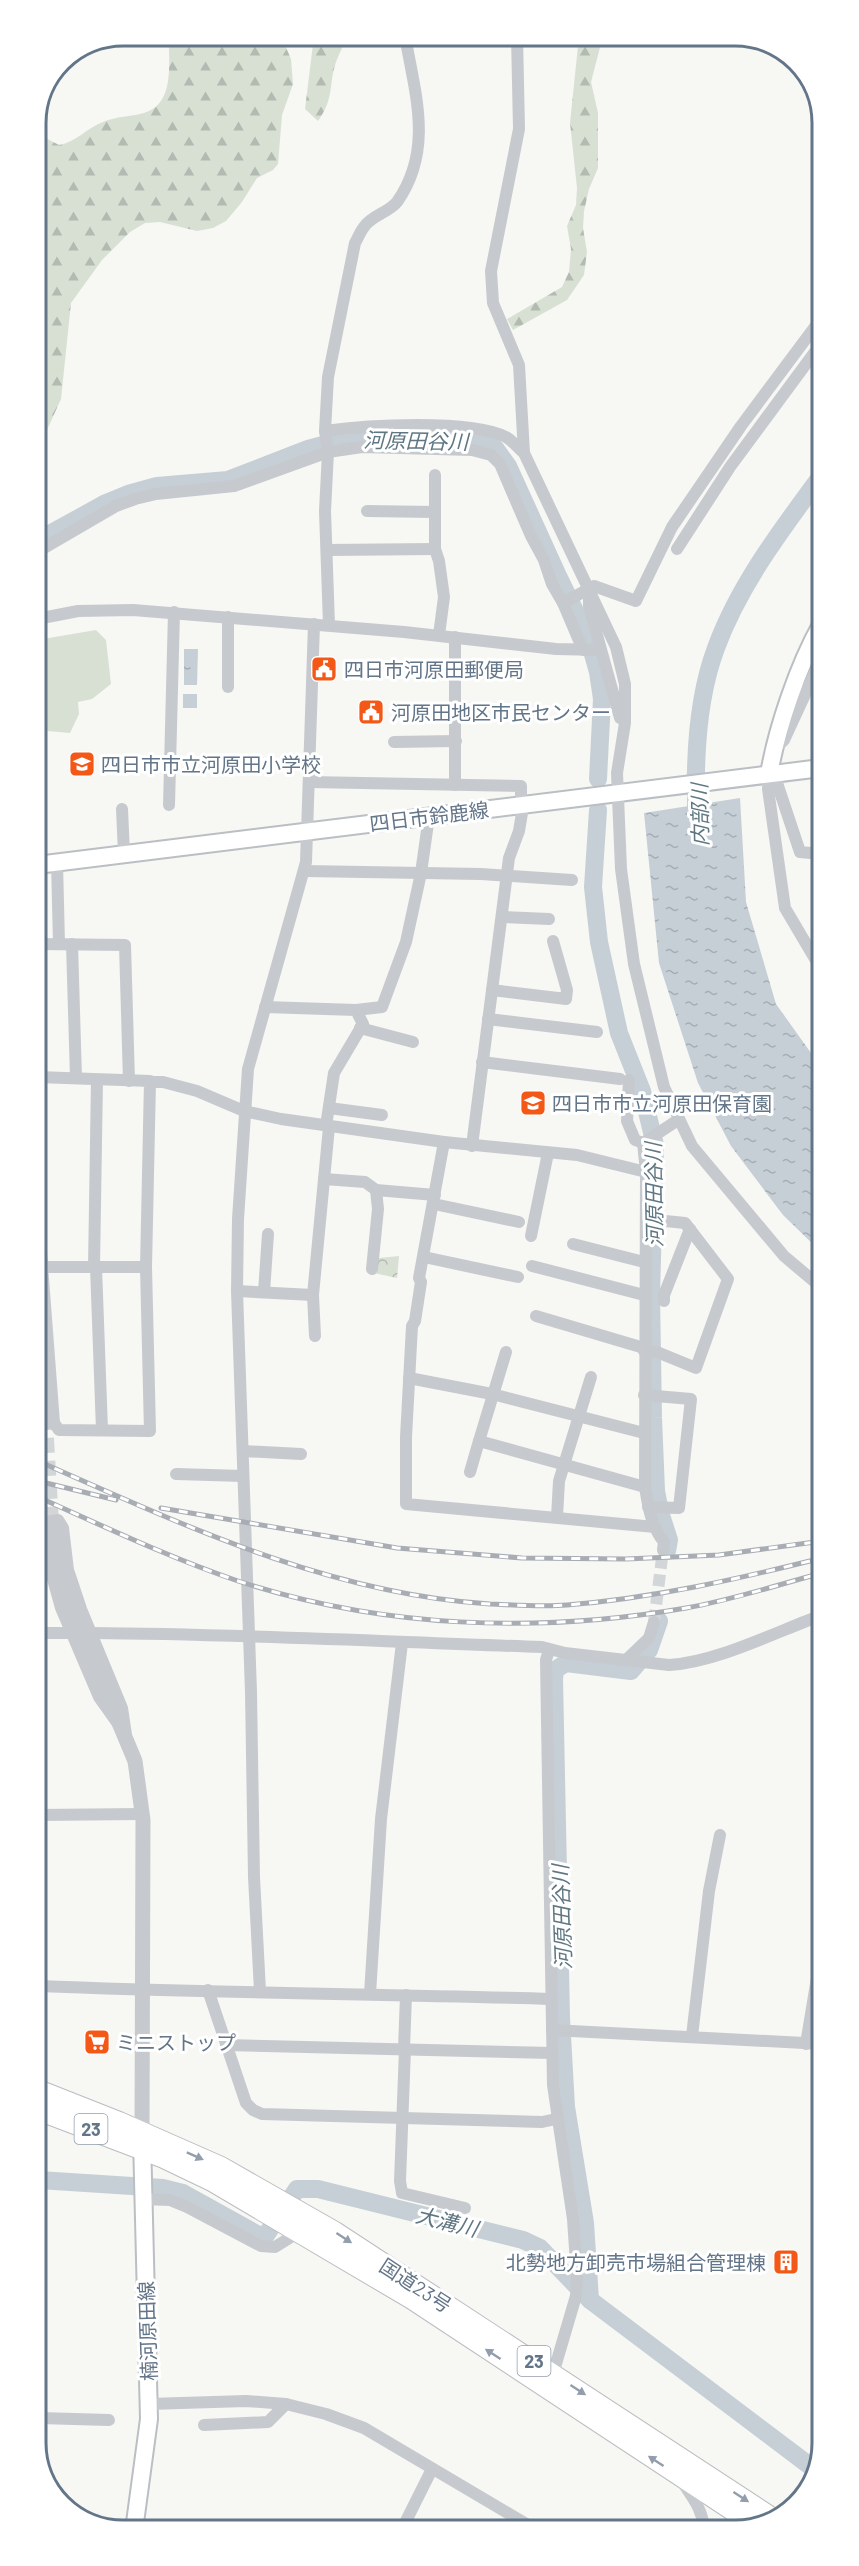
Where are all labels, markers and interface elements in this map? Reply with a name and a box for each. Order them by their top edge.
water label: 河原田谷川 [363,427,471,453]
public building icon: 四日市河原田郵便局 [309,654,339,684]
place label: 四日市河原田郵便局 [344,657,524,681]
public building icon: 河原田地区市民センター [356,697,386,727]
place label: 河原田地区市民センター [391,700,611,724]
school or university icon: 四日市市立河原田小学校 [67,749,97,779]
place label: 四日市市立河原田小学校 [101,752,321,776]
water label: 内部川 [686,781,712,847]
street label: 四日市鈴鹿線 [368,797,490,835]
school or university icon: 四日市市立河原田保育園 [518,1088,548,1118]
place label: 四日市市立河原田保育園 [552,1091,772,1115]
water label: 河原田谷川 [640,1140,666,1248]
water label: 河原田谷川 [547,1862,575,1970]
supermarket icon: ミニストップ [82,2027,112,2057]
place label: ミニストップ [116,2030,236,2054]
road number: 23 [74,2114,107,2144]
one-way arrow [187,2151,204,2160]
water label: 大溝川 [413,2201,483,2241]
one-way arrow [336,2232,352,2243]
building icon: 北勢地方卸売市場組合管理棟 [771,2247,801,2277]
place label: 北勢地方卸売市場組合管理棟 [506,2250,766,2274]
street label: 国道23号 [376,2253,456,2317]
street label: 楠河原田線 [133,2281,161,2381]
road number: 23 [518,2346,550,2376]
one-way arrow [485,2349,501,2360]
one-way arrow [570,2384,586,2395]
one-way arrow [648,2455,665,2466]
one-way arrow [732,2492,749,2503]

